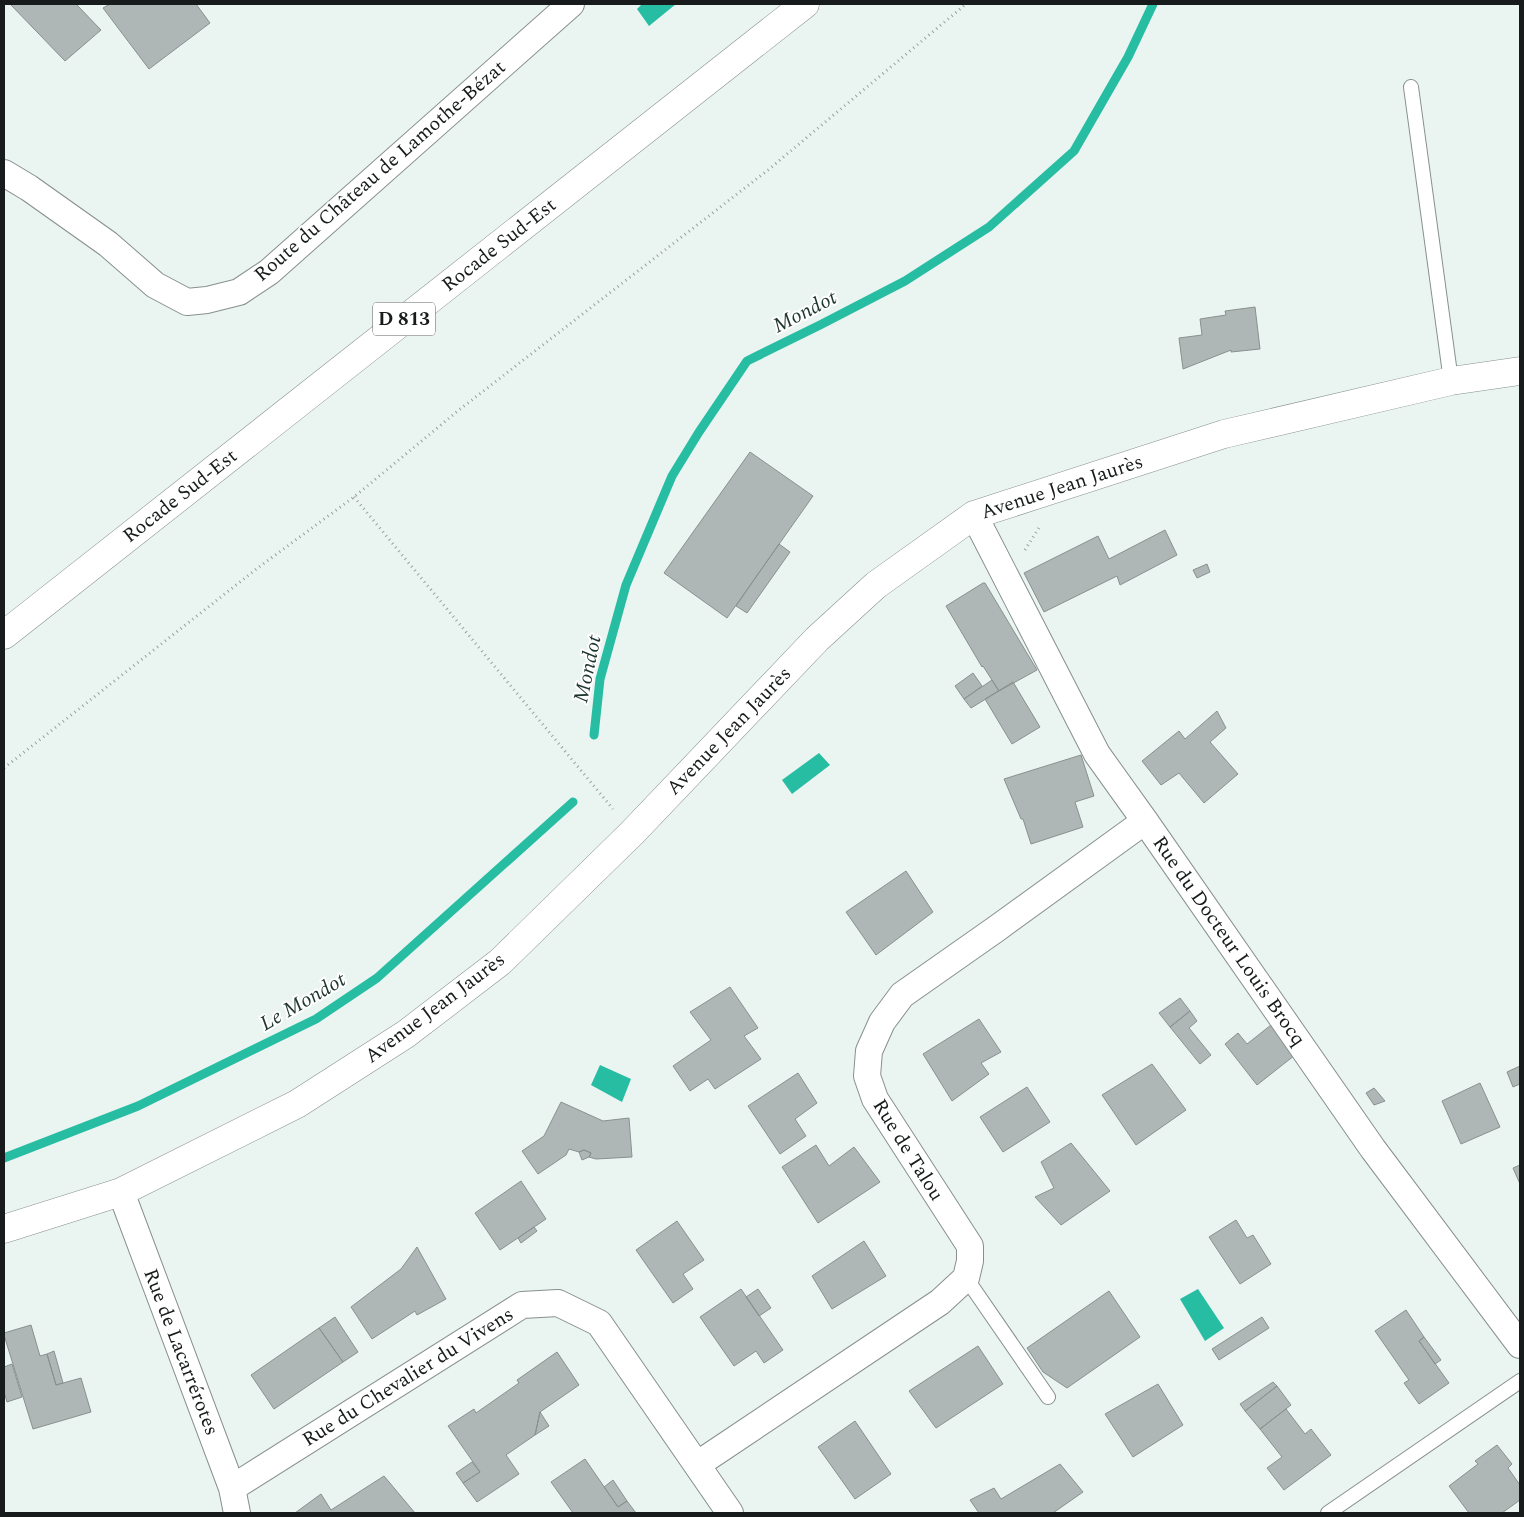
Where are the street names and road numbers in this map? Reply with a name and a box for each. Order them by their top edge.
street label: Route du Château de Lamothe-Bézat [248,53,512,289]
street label: Rocade Sud-Est [435,191,563,299]
road number: D 813 [373,302,435,336]
street label: Rocade Sud-Est [116,442,244,550]
street label: Avenue Jean Jaurès [977,447,1147,527]
street label: Avenue Jean Jaurès [659,660,799,802]
street label: Rue du Docteur Louis Brocq [1145,830,1313,1052]
street label: Avenue Jean Jaurès [358,945,512,1071]
street label: Rue de Talou [865,1093,951,1207]
street label: Rue de Lacarrérotes [135,1264,227,1440]
street label: Rue du Chevalier du Vivens [296,1300,520,1454]

